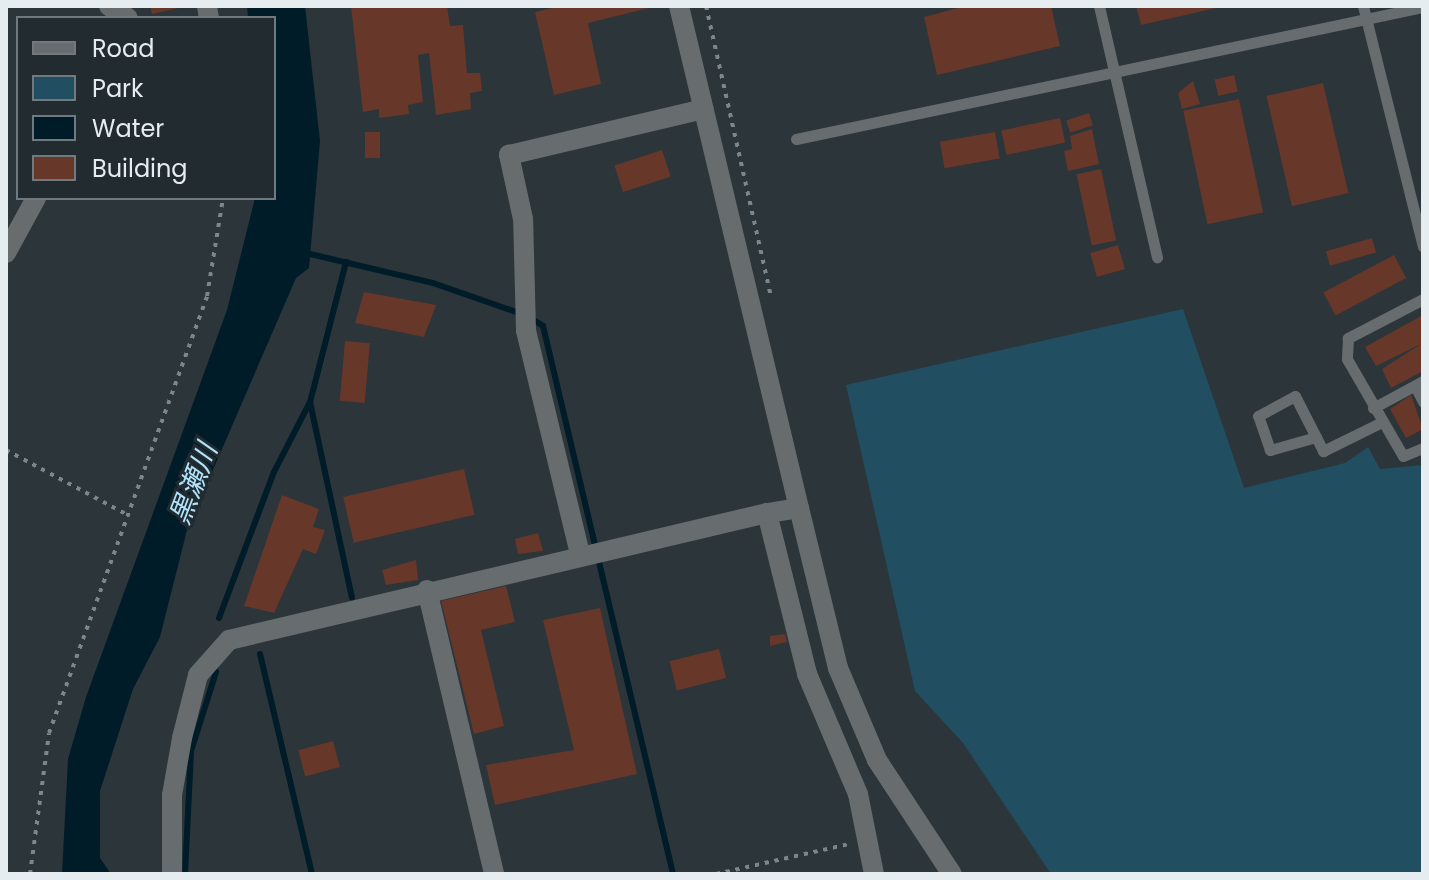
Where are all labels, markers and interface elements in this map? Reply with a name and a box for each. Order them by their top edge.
legend [16,16,276,200]
text: Road [92,32,154,65]
text: Park [92,72,143,105]
text: Water [92,112,164,145]
text: Building [92,152,188,185]
water label: 黒瀬川 [163,439,225,529]

